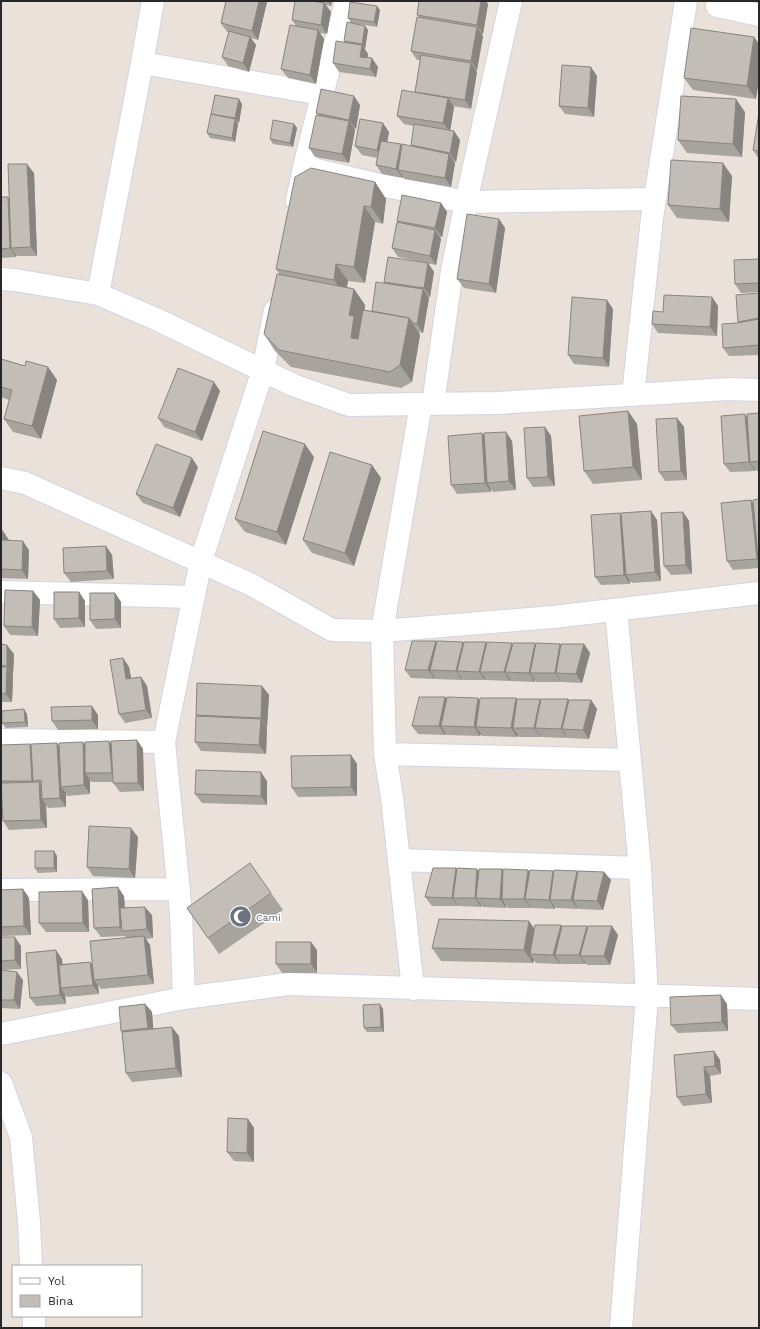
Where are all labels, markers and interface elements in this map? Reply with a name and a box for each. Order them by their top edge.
mosque icon: Cami [227,904,253,930]
place label: Cami [256,912,281,923]
legend [12,1265,142,1317]
text: Yol [48,1274,65,1288]
text: Bina [48,1294,73,1308]

